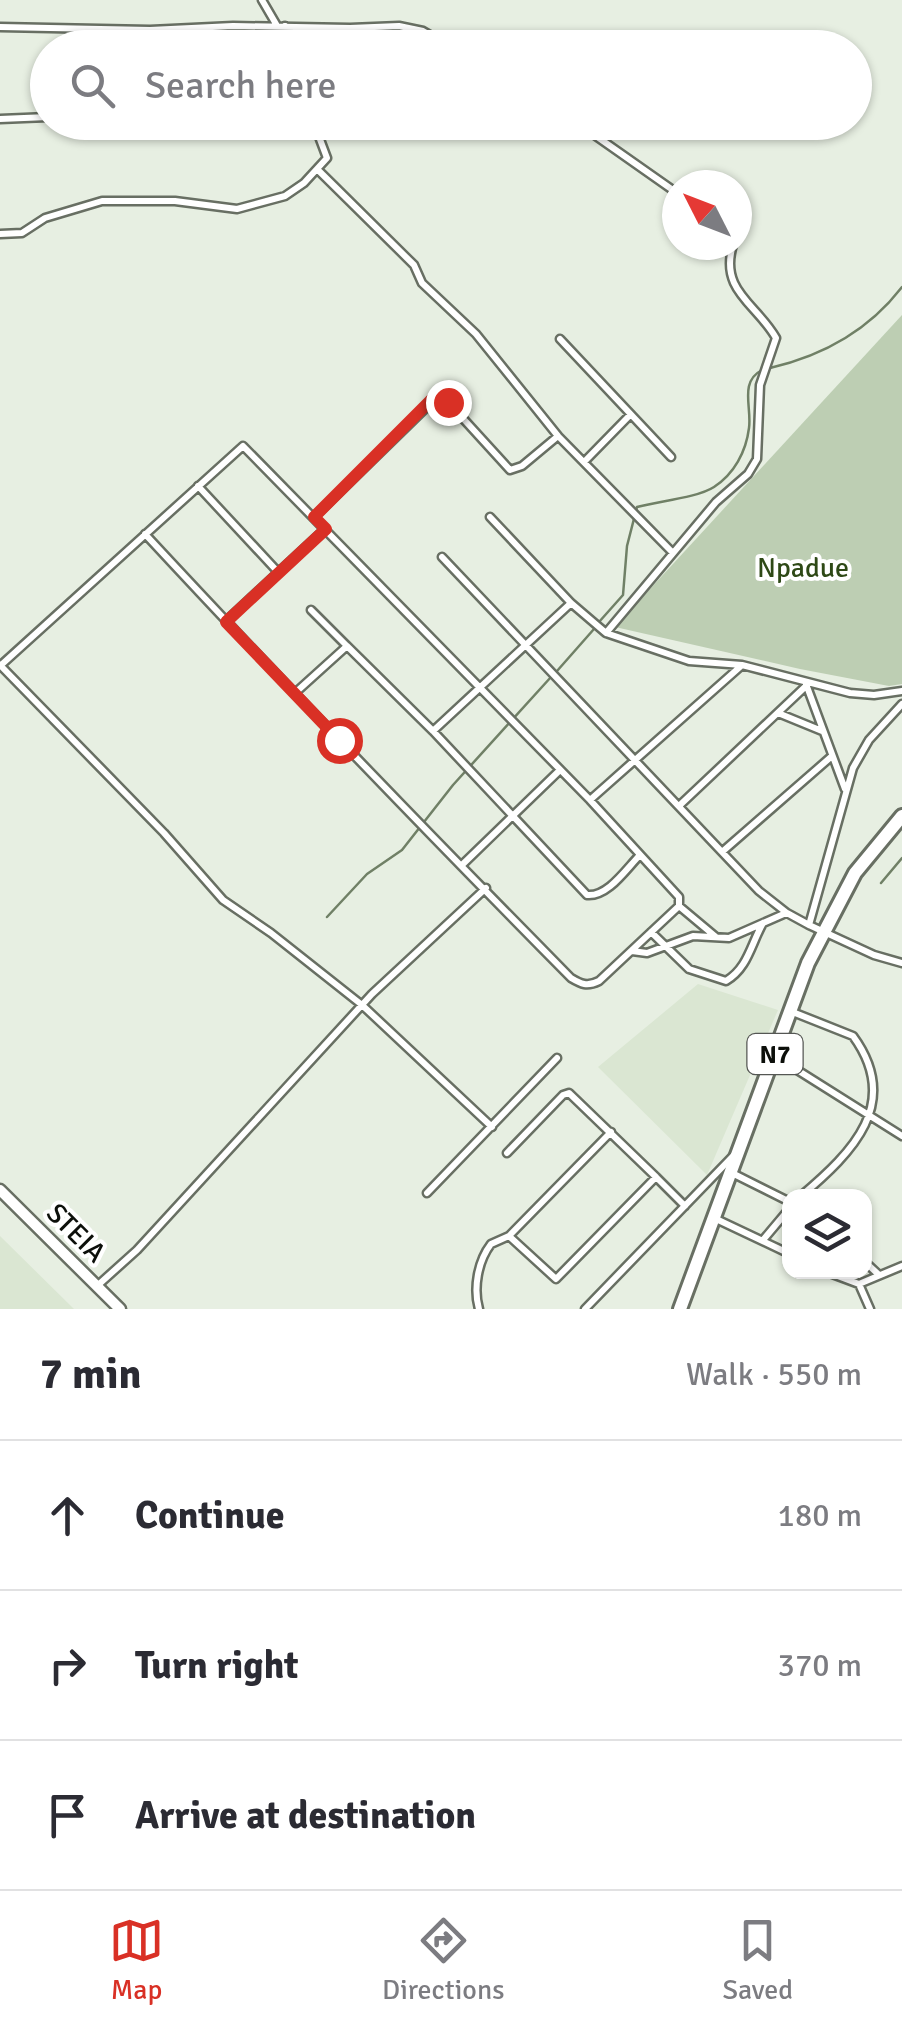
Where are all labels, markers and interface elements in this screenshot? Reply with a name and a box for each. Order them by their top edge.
search box [30,30,872,140]
icon: search [65,58,120,113]
text: Search here [145,62,337,109]
north arrow [662,170,752,260]
route end [426,380,472,426]
park label: Npadue [757,551,849,585]
route start [317,718,363,764]
road number: N7 [748,1034,802,1074]
map controls [782,1189,872,1279]
button: layers [782,1189,872,1279]
street label: STEIA [39,1196,113,1270]
text: 7 min [40,1349,141,1400]
text: Walk · 550 m [686,1355,862,1394]
icon: ahead [40,1488,95,1543]
text: Continue [135,1492,285,1539]
text: 180 m [778,1496,862,1535]
icon: right [40,1638,95,1693]
text: Turn right [135,1642,299,1689]
text: 370 m [778,1646,862,1685]
icon: arrive [40,1788,95,1843]
text: Arrive at destination [135,1792,476,1839]
tab: Map [109,1913,164,2007]
tab: Directions [382,1913,504,2007]
tab: Saved [722,1913,793,2007]

